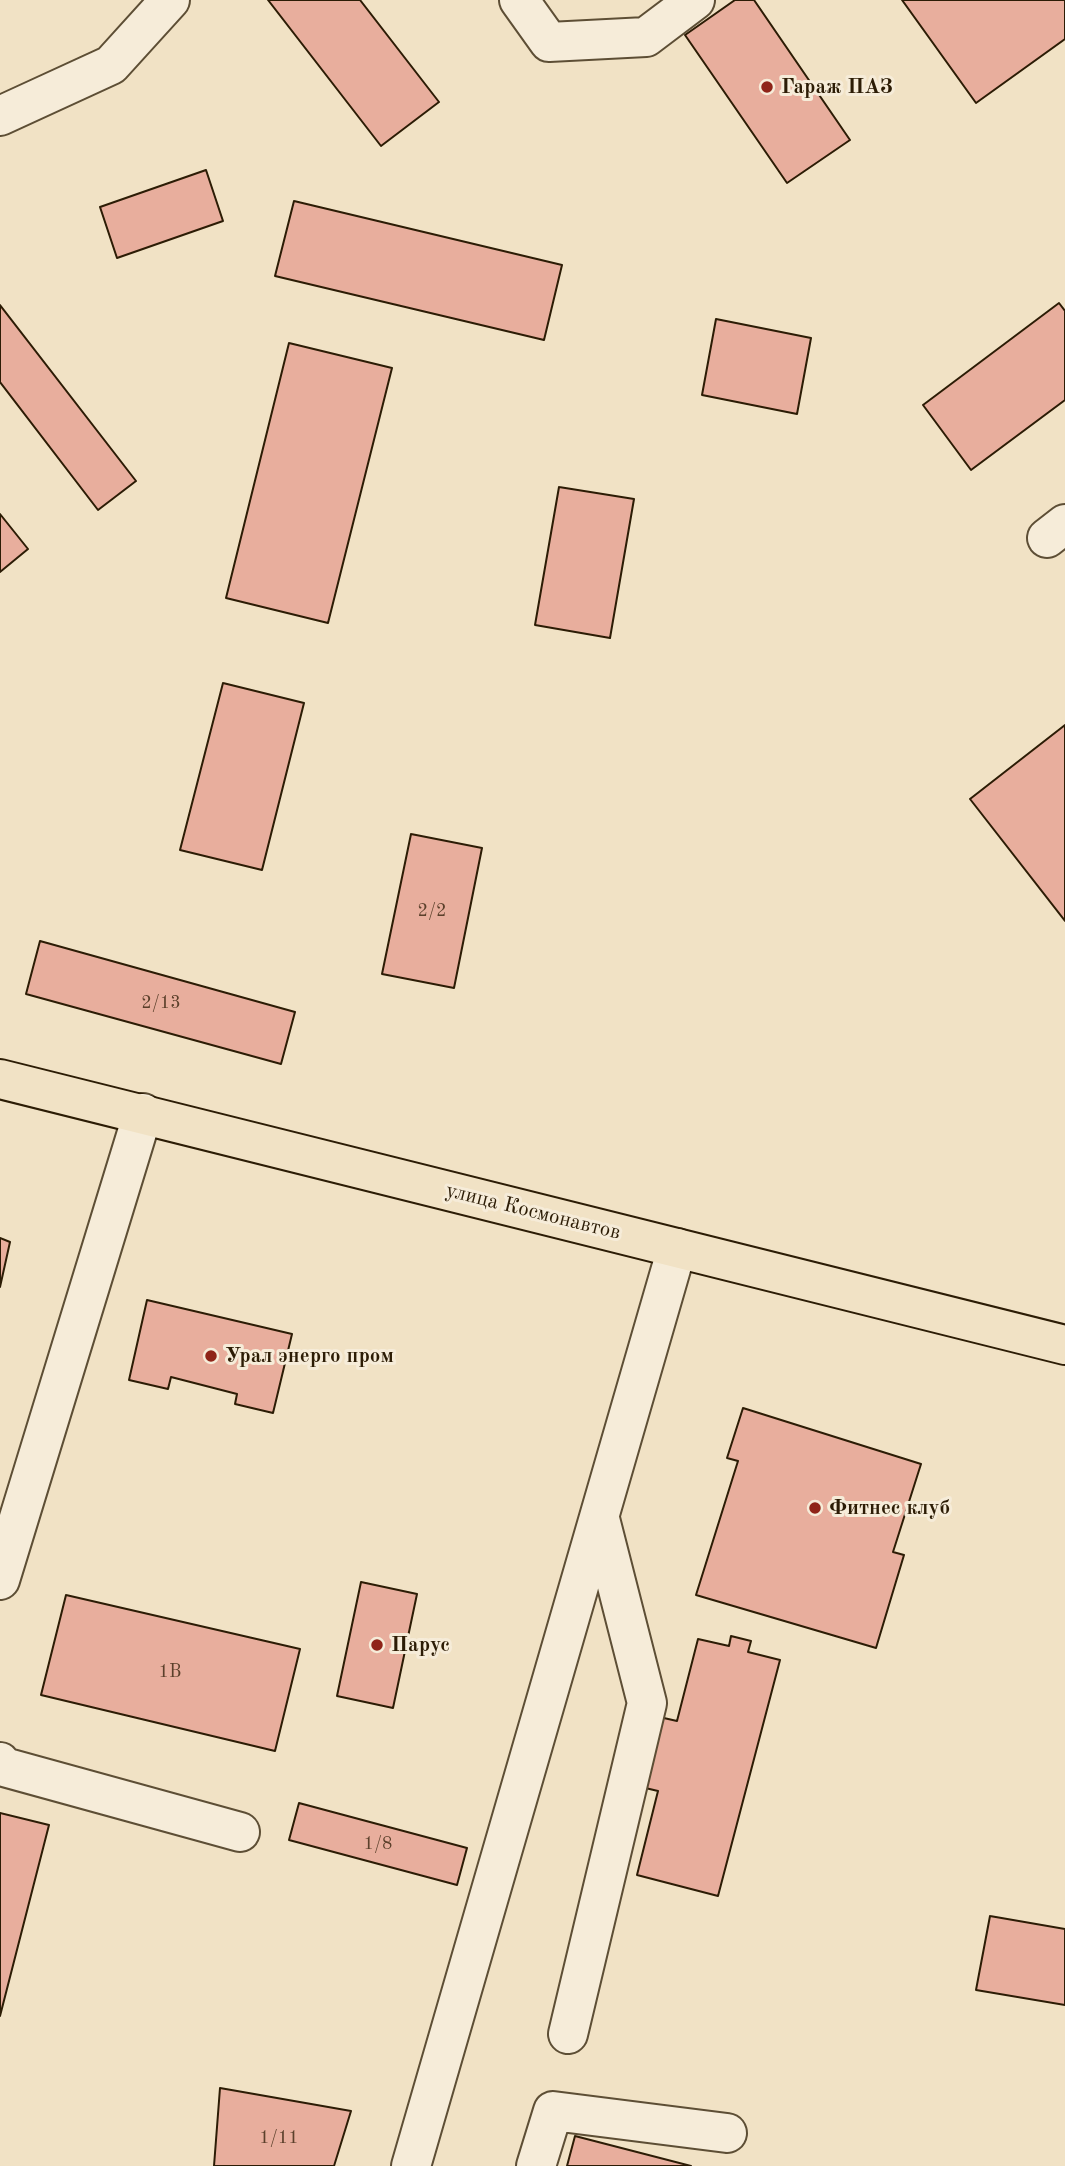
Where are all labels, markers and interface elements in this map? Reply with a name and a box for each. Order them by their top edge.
place label: Гараж ПАЗ [781,74,893,100]
marker: Гараж ПАЗ [759,79,775,95]
house number: 2/2 [418,900,446,922]
house number: 2/13 [141,992,181,1014]
street label: улица Космонавтов [443,1178,623,1246]
place label: Урал энерго пром [225,1343,394,1369]
marker: Урал энерго пром [203,1348,219,1364]
place label: Фитнес клуб [829,1495,950,1521]
marker: Фитнес клуб [807,1500,823,1516]
place label: Парус [391,1632,450,1658]
marker: Парус [369,1637,385,1653]
house number: 1В [159,1661,181,1683]
house number: 1/8 [364,1833,392,1855]
house number: 1/11 [259,2127,299,2149]

